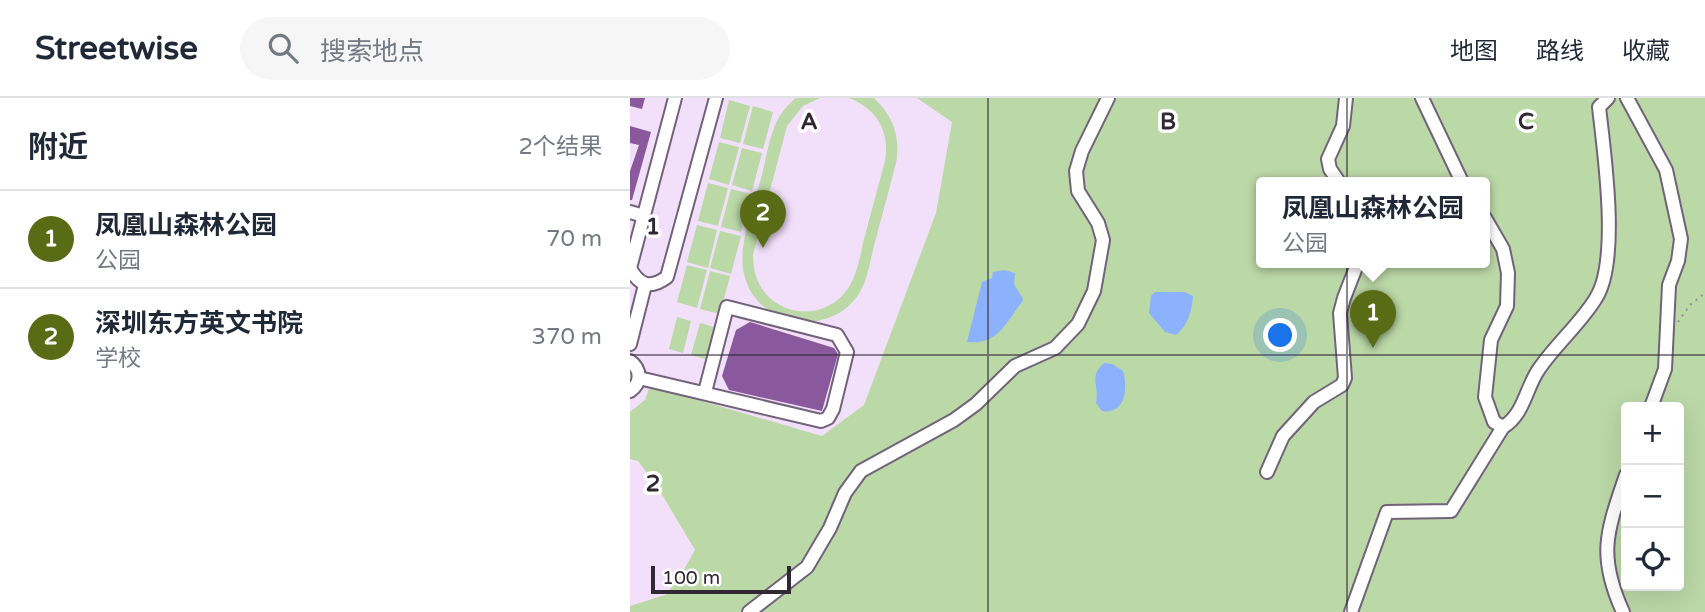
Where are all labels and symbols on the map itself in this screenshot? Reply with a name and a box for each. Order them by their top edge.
text: A [800,108,818,136]
text: B [1160,108,1176,136]
text: C [1518,108,1534,136]
pin: 2 [740,190,786,248]
text: 1 [646,213,660,241]
pin: 1 [1350,290,1396,348]
your location [1263,318,1297,352]
text: 2 [646,470,660,498]
scale bar [651,563,791,595]

